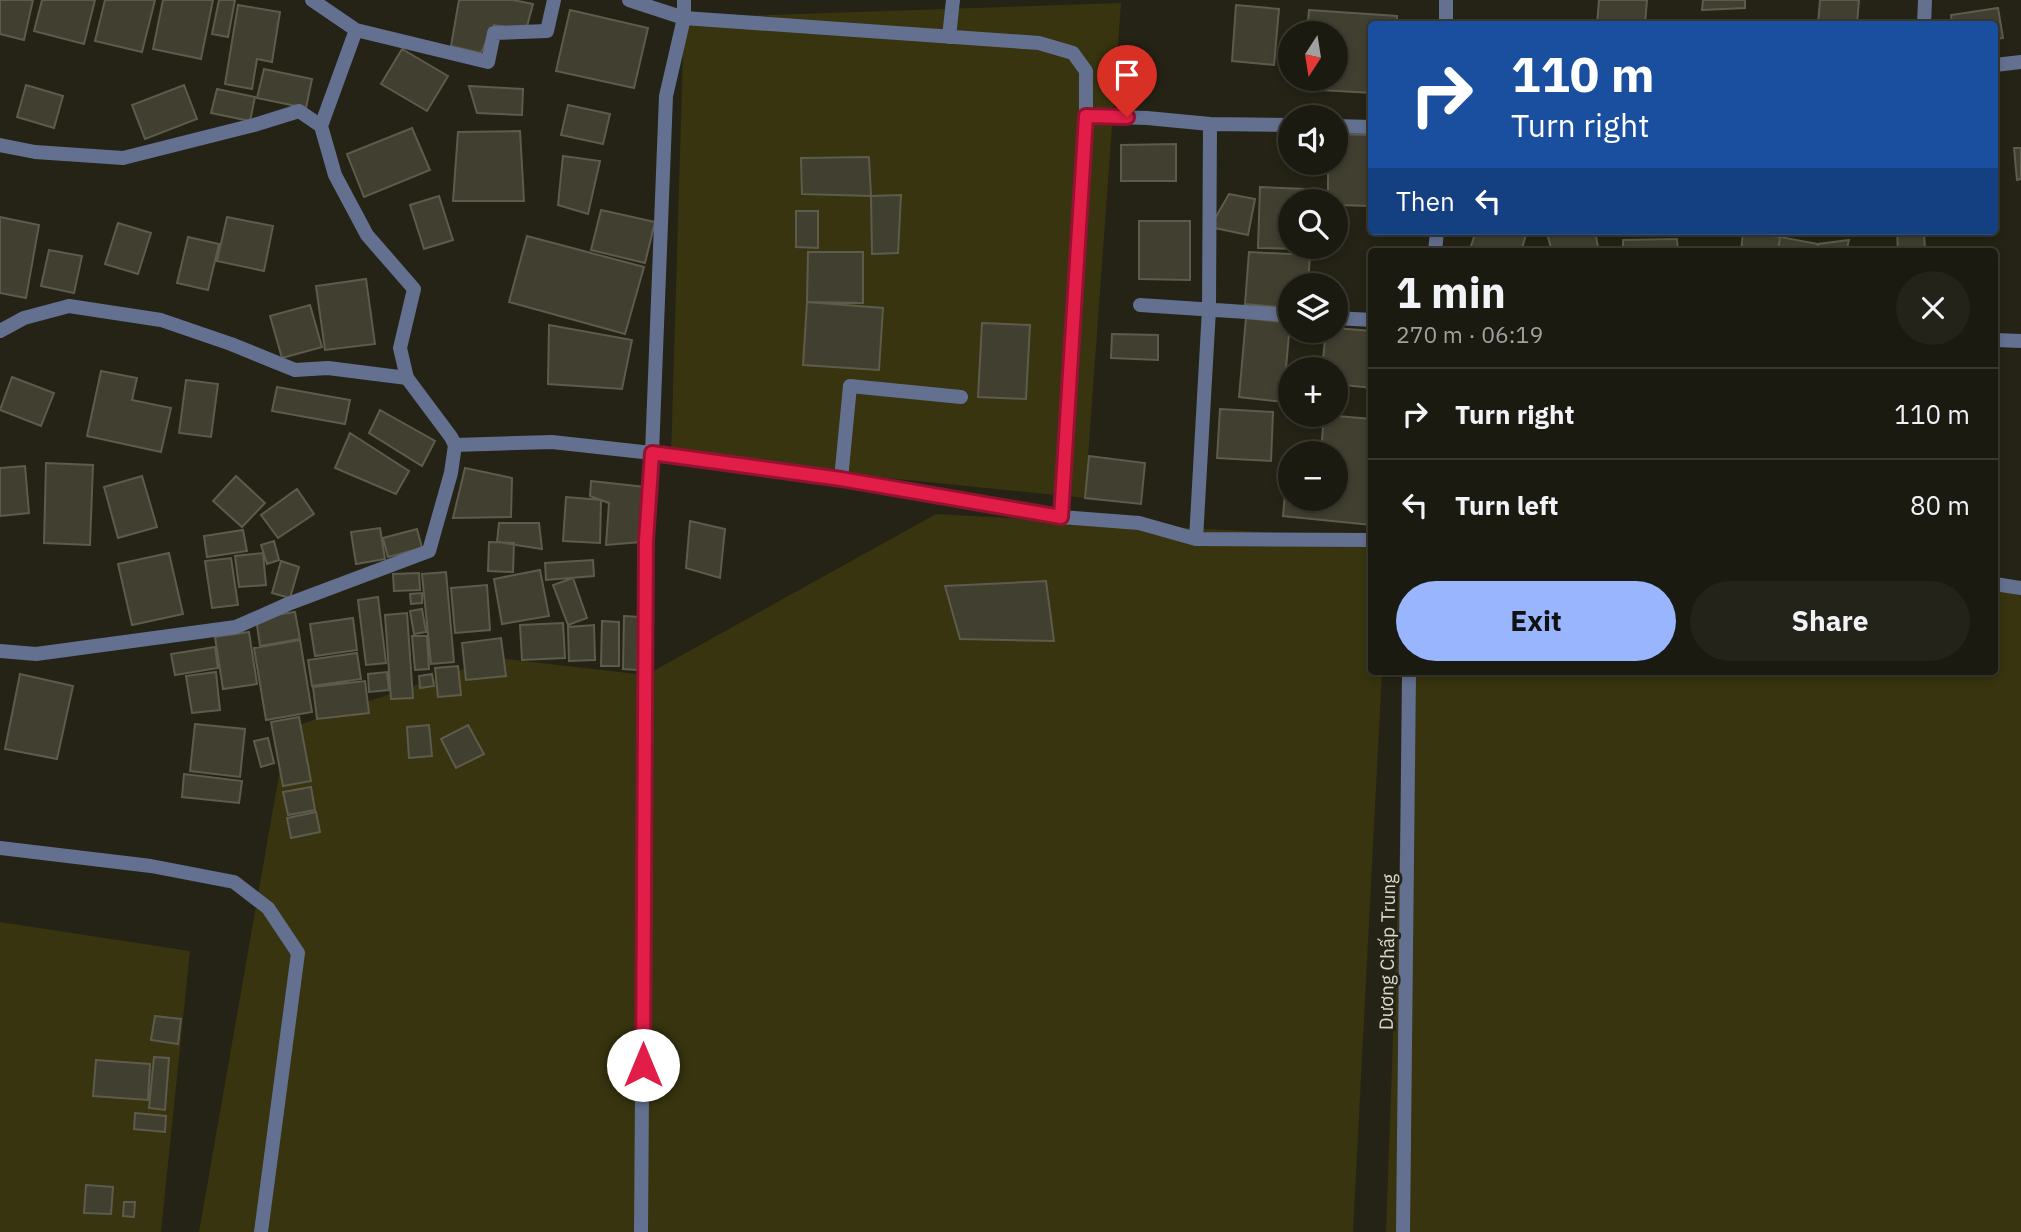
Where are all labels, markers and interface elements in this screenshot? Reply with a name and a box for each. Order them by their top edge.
north arrow [1278,21,1348,91]
map controls [1278,21,1348,511]
text: 110 m [1511,42,1655,105]
pin [1097,45,1157,117]
icon: right [1396,49,1487,140]
icon: arrive [1108,56,1146,94]
text: Turn right [1511,104,1649,146]
button: sound [1278,105,1348,175]
icon: left [1469,182,1507,220]
text: Then [1396,184,1455,218]
button: search [1278,189,1348,259]
text: 1 min [1396,265,1506,320]
button: close [1896,271,1970,345]
button: layers [1278,273,1348,343]
text: 270 m · 06:19 [1396,319,1543,349]
button: + [1278,357,1348,427]
icon: right [1396,395,1434,433]
text: Turn right [1455,397,1574,431]
text: 110 m [1894,397,1970,431]
button: − [1278,441,1348,511]
icon: left [1396,486,1434,524]
text: Turn left [1455,488,1558,522]
text: 80 m [1910,488,1970,522]
button: Exit [1396,581,1676,661]
button: Share [1690,581,1970,661]
street label: Dương Chấp Trung [1374,874,1400,1030]
position arrow [606,1028,680,1102]

